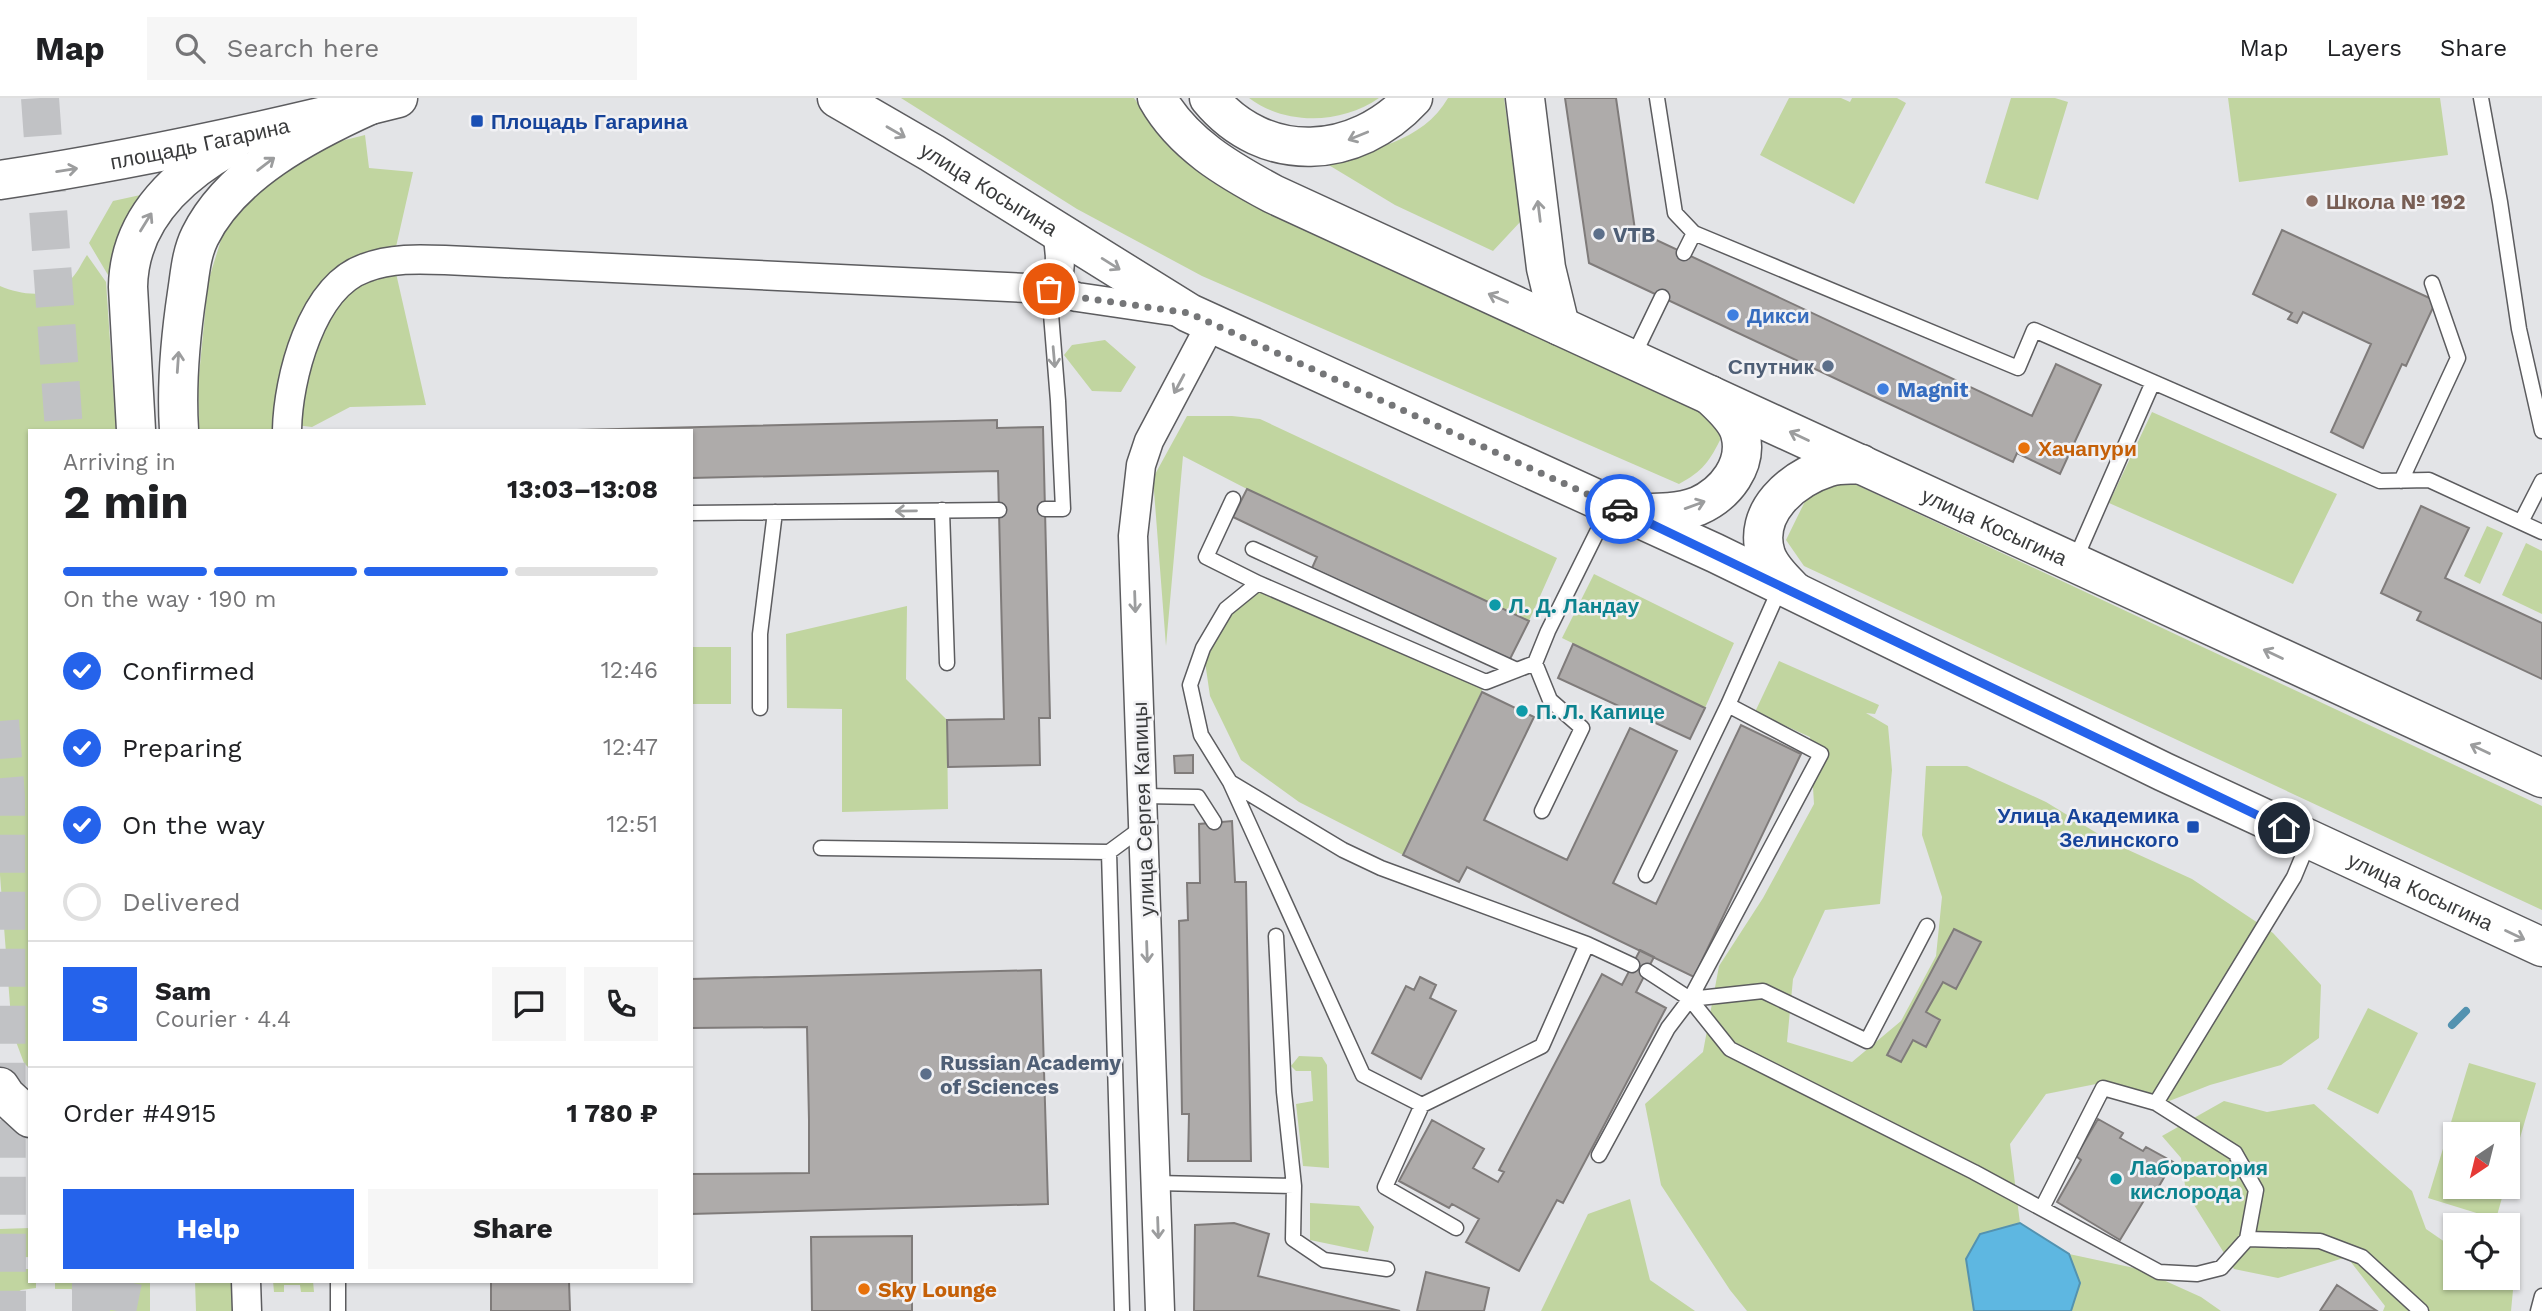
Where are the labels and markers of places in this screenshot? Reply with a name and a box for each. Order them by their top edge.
place label: Площадь Гагарина [491,109,688,134]
marker: Площадь Гагарина [469,113,485,129]
place label: Школа № 192 [2326,189,2465,214]
marker: Школа № 192 [2304,193,2320,209]
place label: VTB [1613,222,1655,247]
marker: VTB [1591,226,1607,242]
pin [1019,259,1079,319]
place label: Дикси [1747,303,1810,328]
marker: Дикси [1725,307,1741,323]
place label: Спутник [1728,354,1814,379]
marker: Спутник [1820,358,1836,374]
place label: Magnit [1897,377,1968,402]
marker: Magnit [1875,381,1891,397]
place label: Хачапури [2038,436,2137,461]
marker: Хачапури [2016,440,2032,456]
place label: Л. Д. Ландау [1509,593,1640,618]
marker: Л. Д. Ландау [1487,597,1503,613]
place label: П. Л. Капице [1536,699,1665,724]
marker: П. Л. Капице [1514,703,1530,719]
pin [2254,798,2314,858]
place label: Улица Академика Зелинского [1997,803,2179,852]
marker: Улица Академика Зелинского [2185,819,2201,835]
place label: Russian Academy of Sciences [940,1050,1121,1099]
marker: Russian Academy of Sciences [918,1066,934,1082]
place label: Лаборатория кислорода [2130,1155,2268,1204]
marker: Лаборатория кислорода [2108,1171,2124,1187]
place label: Sky Lounge [878,1277,997,1302]
marker: Sky Lounge [856,1281,872,1297]

